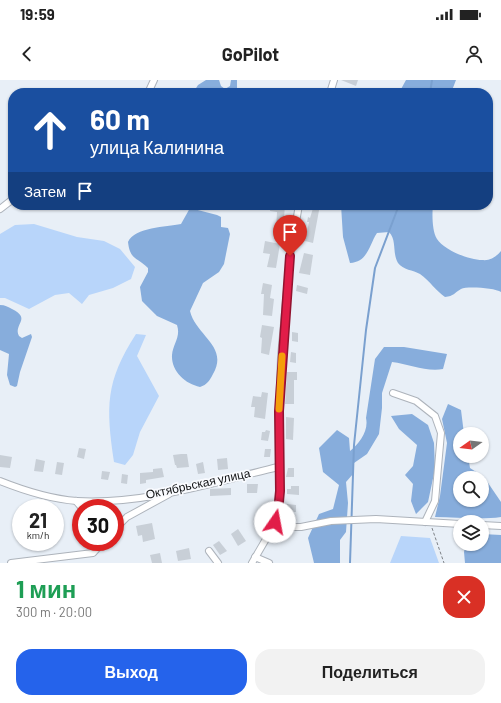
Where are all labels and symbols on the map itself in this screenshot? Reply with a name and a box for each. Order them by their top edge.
pin [273,215,307,256]
north arrow [453,427,489,463]
street label: Октябрьская улица [144,465,252,502]
speed limit sign: 30 [72,499,124,551]
position arrow [254,501,296,543]

